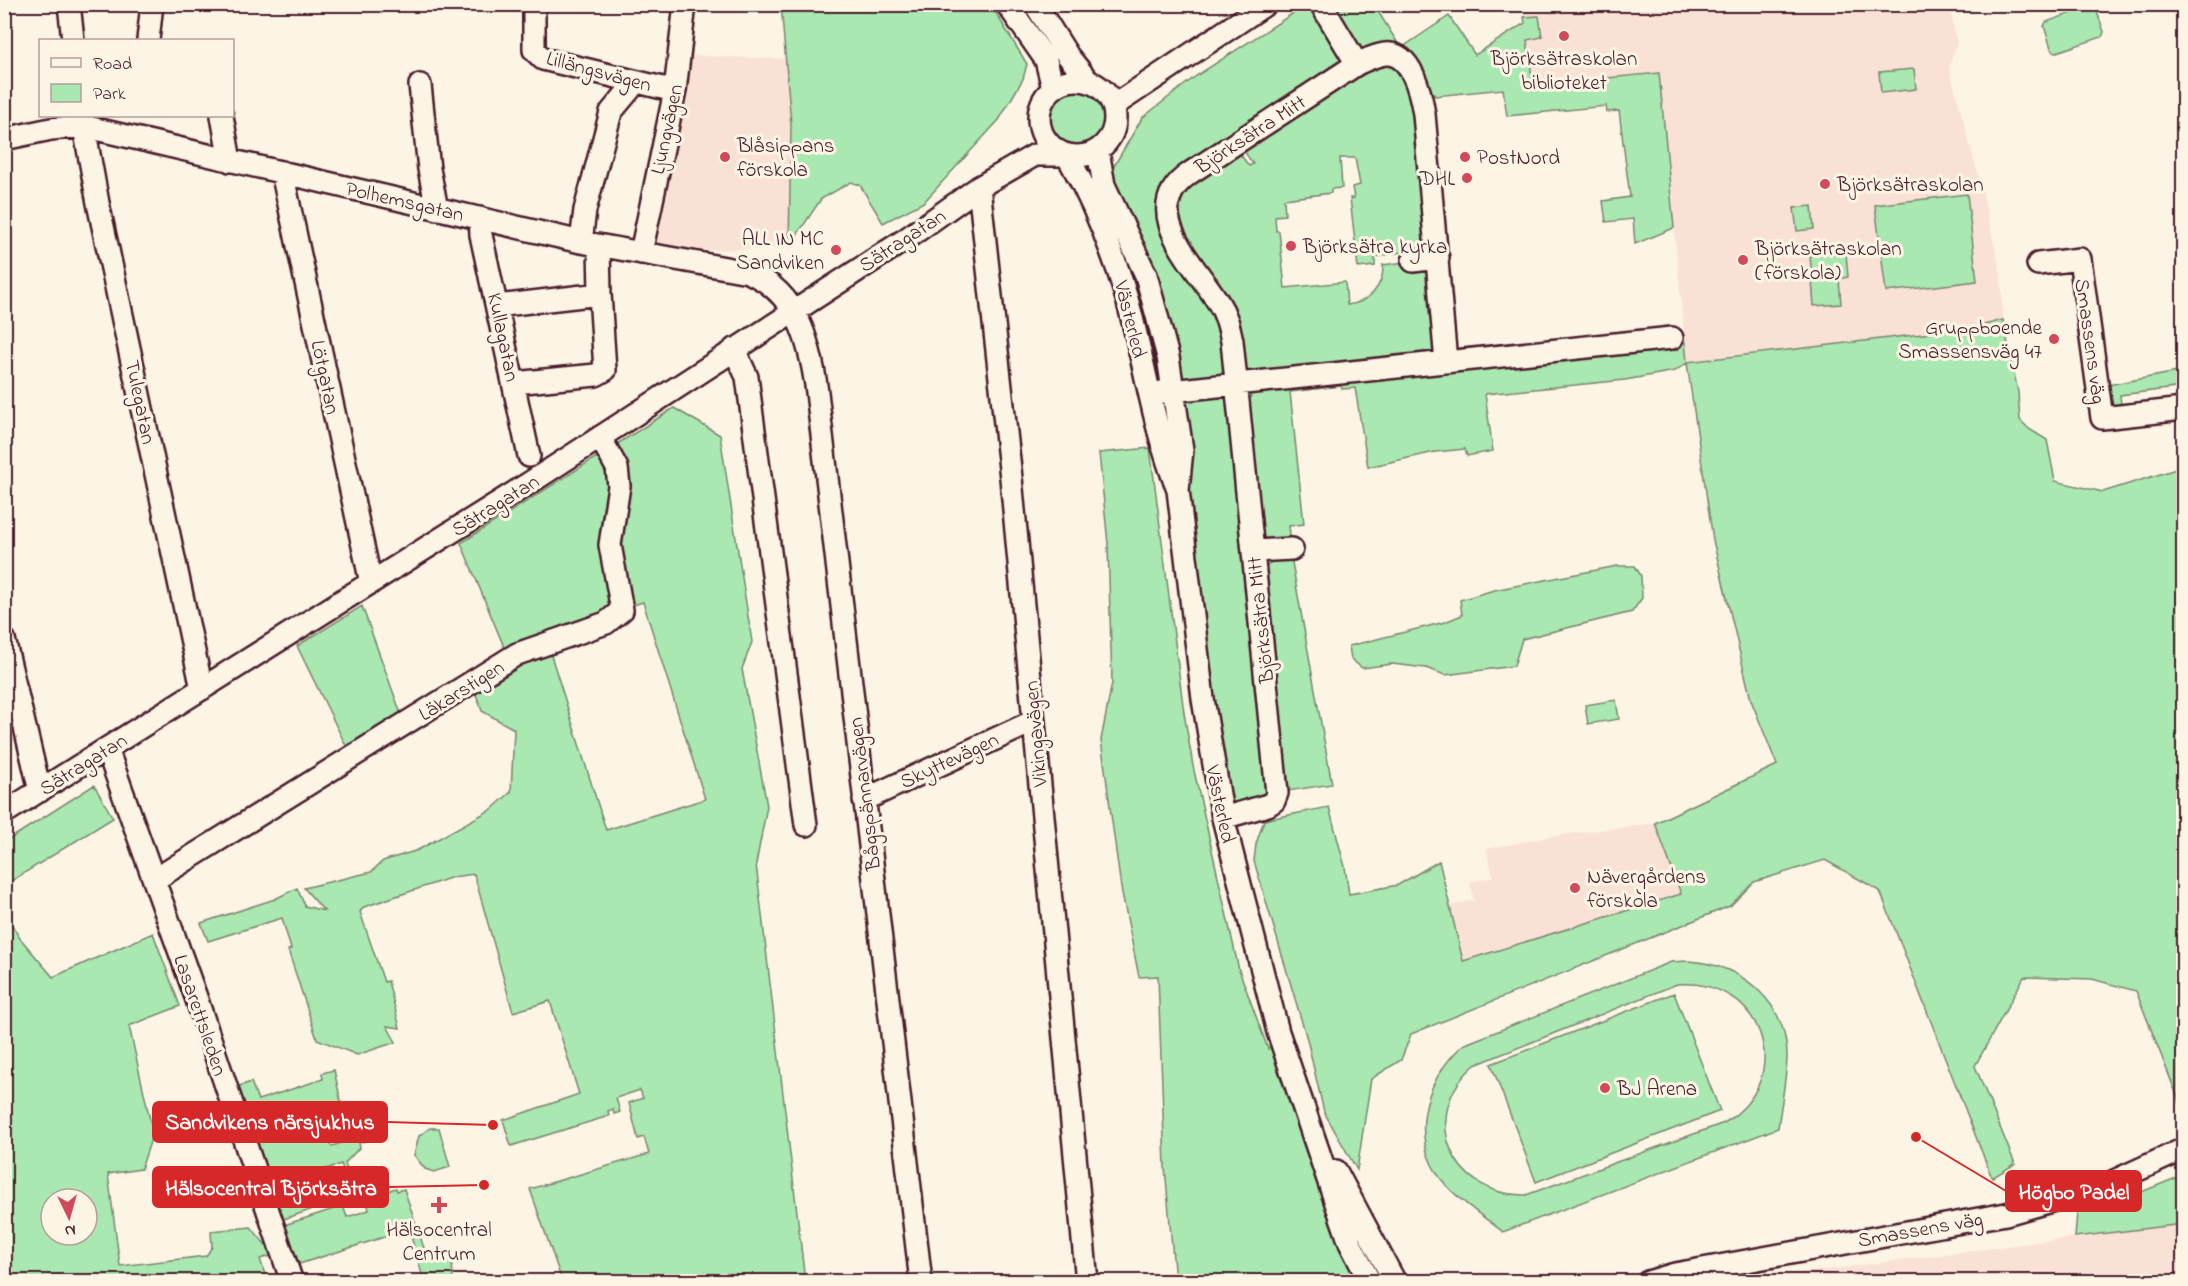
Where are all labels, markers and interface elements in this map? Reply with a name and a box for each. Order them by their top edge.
marker: Björksätraskolan biblioteket [1557,29,1571,43]
legend [39,39,234,117]
street label: Lillängsvägen [542,45,654,103]
place label: Björksätraskolan biblioteket [1490,45,1637,99]
text: Road [93,52,132,78]
street label: Ljungvägen [644,81,694,178]
text: Park [93,82,126,108]
street label: Björksätra Mitt [1189,88,1313,183]
place label: Blåsippans förskola [736,132,834,186]
place label: PostNord [1477,144,1560,174]
marker: Blåsippans förskola [718,150,732,164]
marker: PostNord [1458,150,1472,164]
place label: DHL [1419,165,1455,195]
marker: DHL [1460,171,1474,185]
place label: Björksätraskolan [1836,171,1984,201]
street label: Polhemsgatan [342,175,467,233]
marker: Björksätraskolan [1818,177,1832,191]
street label: Sätragatan [854,202,954,283]
place label: ALL IN MC Sandviken [736,225,824,279]
place label: Björksätra kyrka [1302,233,1447,265]
place label: Björksätraskolan (förskola) [1754,235,1902,289]
marker: Björksätra kyrka [1284,239,1298,253]
marker: ALL IN MC Sandviken [829,243,843,257]
marker: Björksätraskolan (förskola) [1736,253,1750,267]
street label: Västerled [1105,277,1153,362]
street label: Smassens väg [2063,277,2113,406]
street label: Kullagatan [476,290,526,385]
place label: Gruppboende Smassensväg 47 [1898,314,2043,370]
marker: Gruppboende Smassensväg 47 [2047,332,2061,346]
street label: Lötgatan [300,337,347,418]
street label: Tulegatan [114,358,163,448]
street label: Sätragatan [446,468,547,547]
street label: Björksätra Mitt [1240,555,1284,686]
street label: Läkarstigen [413,653,512,732]
street label: Vikingavägen [1017,679,1059,789]
street label: Bågspännarvägen [842,715,892,873]
street label: Skyttevägen [896,726,1005,800]
street label: Sätragatan [34,727,135,806]
street label: Västerled [1196,762,1242,846]
place label: Nävergårdens förskola [1587,863,1706,917]
marker: Nävergårdens förskola [1568,881,1582,895]
street label: Lasarettsleden [164,951,234,1080]
place label: BJ Arena [1616,1075,1697,1105]
marker: BJ Arena [1598,1081,1612,1095]
callout: Sandvikens närsjukhus [153,1102,387,1142]
text: Sandvikens närsjukhus [165,1108,375,1140]
callout: Hälsocentral Björksätra [153,1167,388,1207]
callout: Högbo Padel [2006,1171,2141,1211]
text: Hälsocentral Björksätra [165,1174,377,1206]
text: Högbo Padel [2018,1178,2130,1211]
north arrow [39,1187,99,1247]
marker: Hälsocentral Centrum [430,1196,448,1214]
street label: Smassens väg [1856,1205,1986,1259]
place label: Hälsocentral Centrum [386,1216,492,1270]
text: N [64,1218,77,1242]

